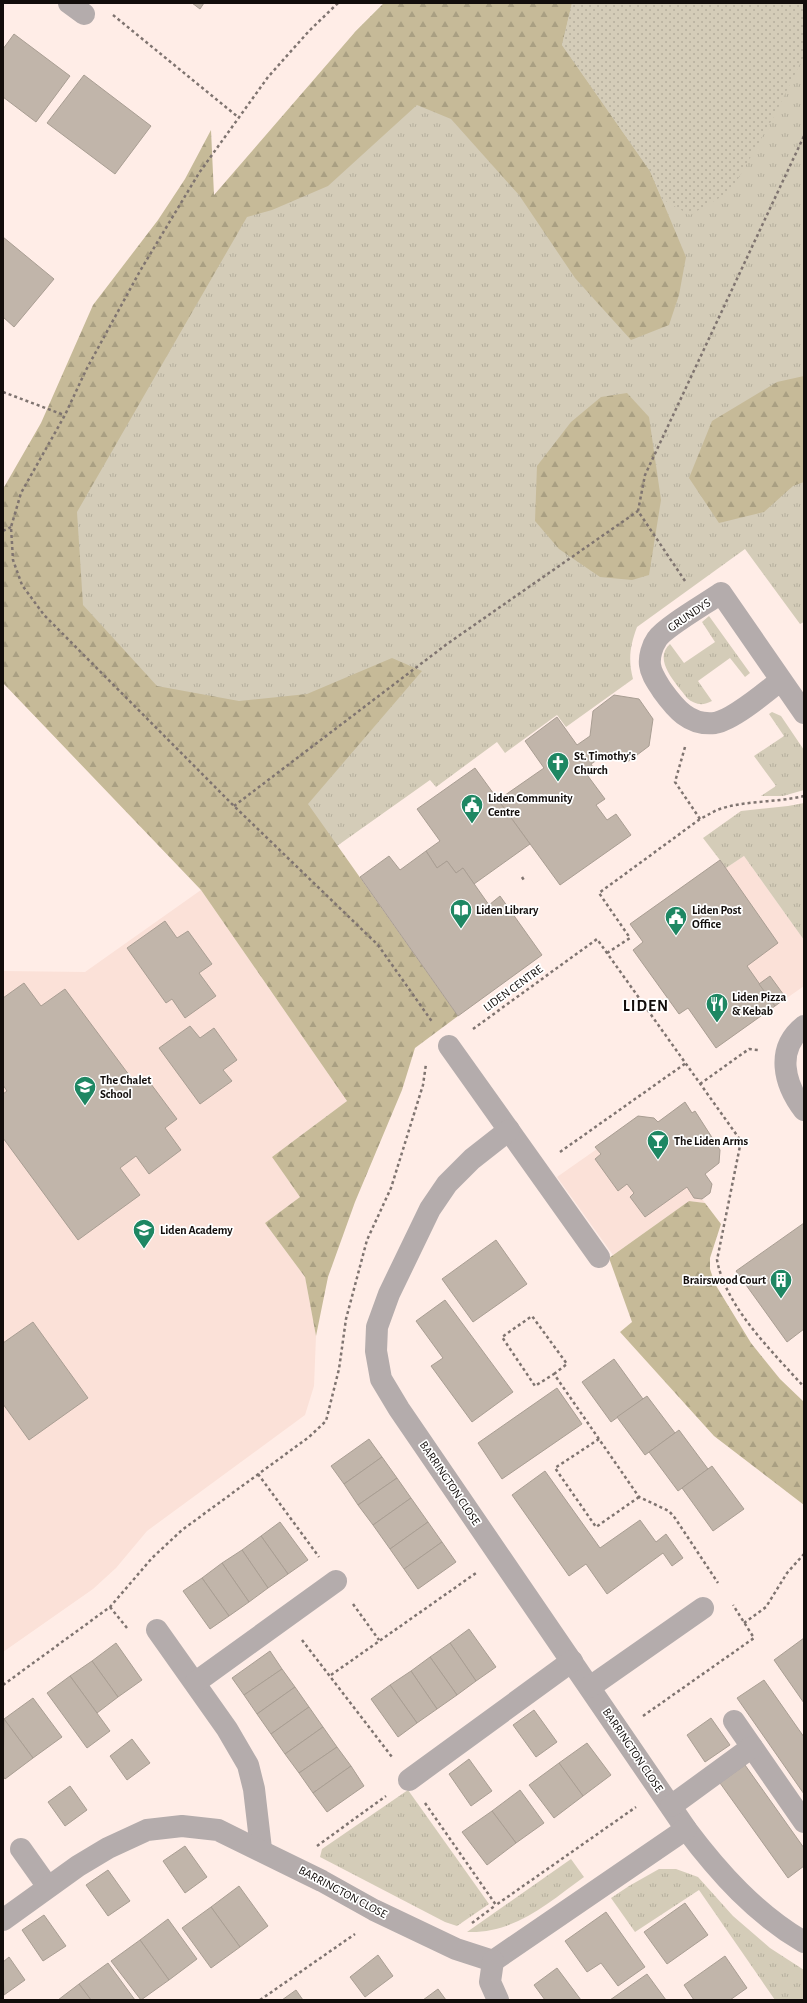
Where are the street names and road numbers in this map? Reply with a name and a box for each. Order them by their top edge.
street label: GRUNDYS [665,596,713,634]
street label: LIDEN CENTRE [481,962,545,1014]
street label: BARRINGTON CLOSE [418,1439,483,1527]
street label: BARRINGTON CLOSE [601,1706,666,1794]
street label: BARRINGTON CLOSE [297,1864,389,1920]

